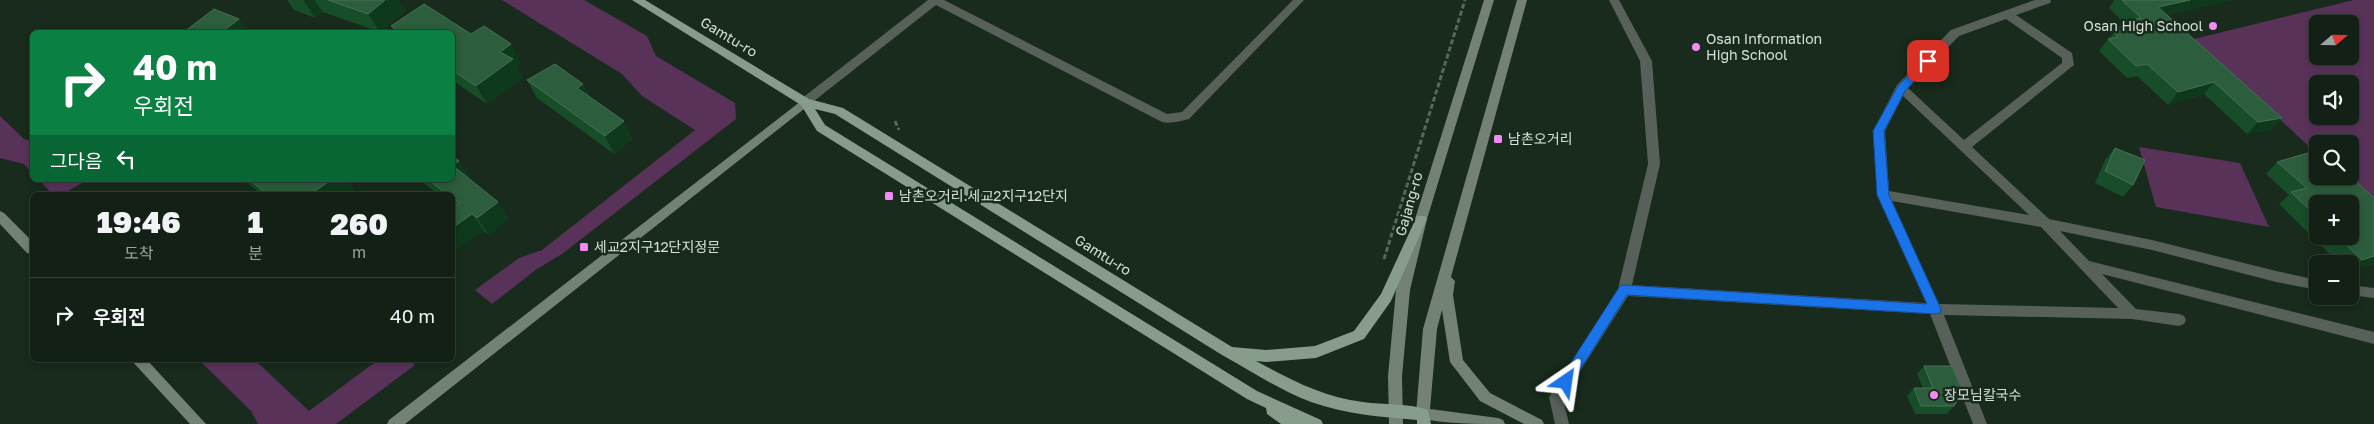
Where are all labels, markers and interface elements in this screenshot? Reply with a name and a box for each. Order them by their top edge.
street label: Gamtu-ro [698,13,761,60]
north arrow [2309,15,2359,65]
map controls [2309,15,2359,305]
place label: Osan High School [2084,17,2203,34]
marker: Osan High School [2207,20,2219,32]
place label: Osan Information High School [1706,30,1822,63]
pin [1907,40,1949,82]
marker: Osan Information High School [1690,41,1702,53]
text: 40 m [133,46,217,88]
icon: arrive [1914,47,1942,75]
icon: right [50,50,115,115]
button: sound [2309,75,2359,125]
text: 우회전 [133,92,194,119]
place label: 남촌오거리 [1508,130,1572,147]
marker: 남촌오거리 [1492,133,1504,145]
button: search [2309,135,2359,185]
icon: left [112,145,140,173]
text: 그다음 [50,149,102,172]
street label: Gajang-ro [1391,170,1426,238]
place label: 남촌오거리.세교2지구12단지 [899,187,1068,204]
marker: 남촌오거리.세교2지구12단지 [883,190,895,202]
button: + [2309,195,2359,245]
text: 19:46 [97,204,181,240]
text: 1 [248,204,263,240]
text: 260 [330,206,388,242]
street label: Gamtu-ro [1072,231,1135,279]
place label: 세교2지구12단지정문 [594,238,720,255]
marker: 세교2지구12단지정문 [578,241,590,253]
text: m [352,242,366,262]
text: 도착 [124,243,153,263]
text: 분 [248,243,263,263]
button: − [2309,255,2359,305]
icon: right [50,301,78,329]
text: 40 m [390,304,435,327]
text: 우회전 [93,305,145,328]
position arrow [1539,355,1591,407]
place label: 장모님칼국수 [1944,386,2021,403]
marker: 장모님칼국수 [1928,389,1940,401]

